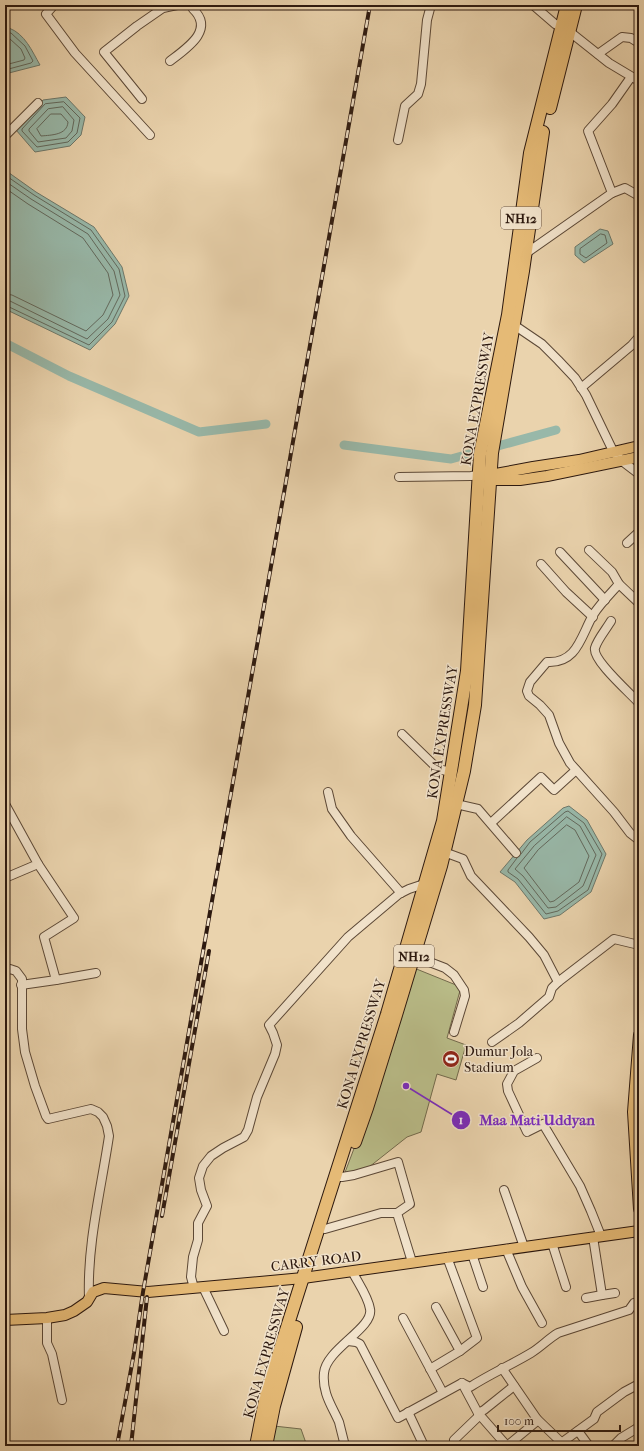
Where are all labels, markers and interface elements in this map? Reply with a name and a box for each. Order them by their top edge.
road number: NH12 [501,207,541,229]
street label: KONA EXPRESSWAY [457,331,498,467]
street label: KONA EXPRESSWAY [424,664,462,800]
road number: NH12 [394,945,434,967]
street label: KONA EXPRESSWAY [334,977,389,1111]
place label: Dumur Jola Stadium [464,1043,534,1076]
sports icon: Dumur Jola Stadium [441,1049,461,1069]
callout: Maa Mati Uddyan [451,1106,603,1133]
text: Maa Mati Uddyan [478,1111,595,1129]
text: 1 [459,1113,463,1127]
street label: CARRY ROAD [270,1247,363,1275]
street label: KONA EXPRESSWAY [240,1285,293,1420]
scale bar [498,1407,620,1433]
text: 100 m [504,1414,534,1428]

